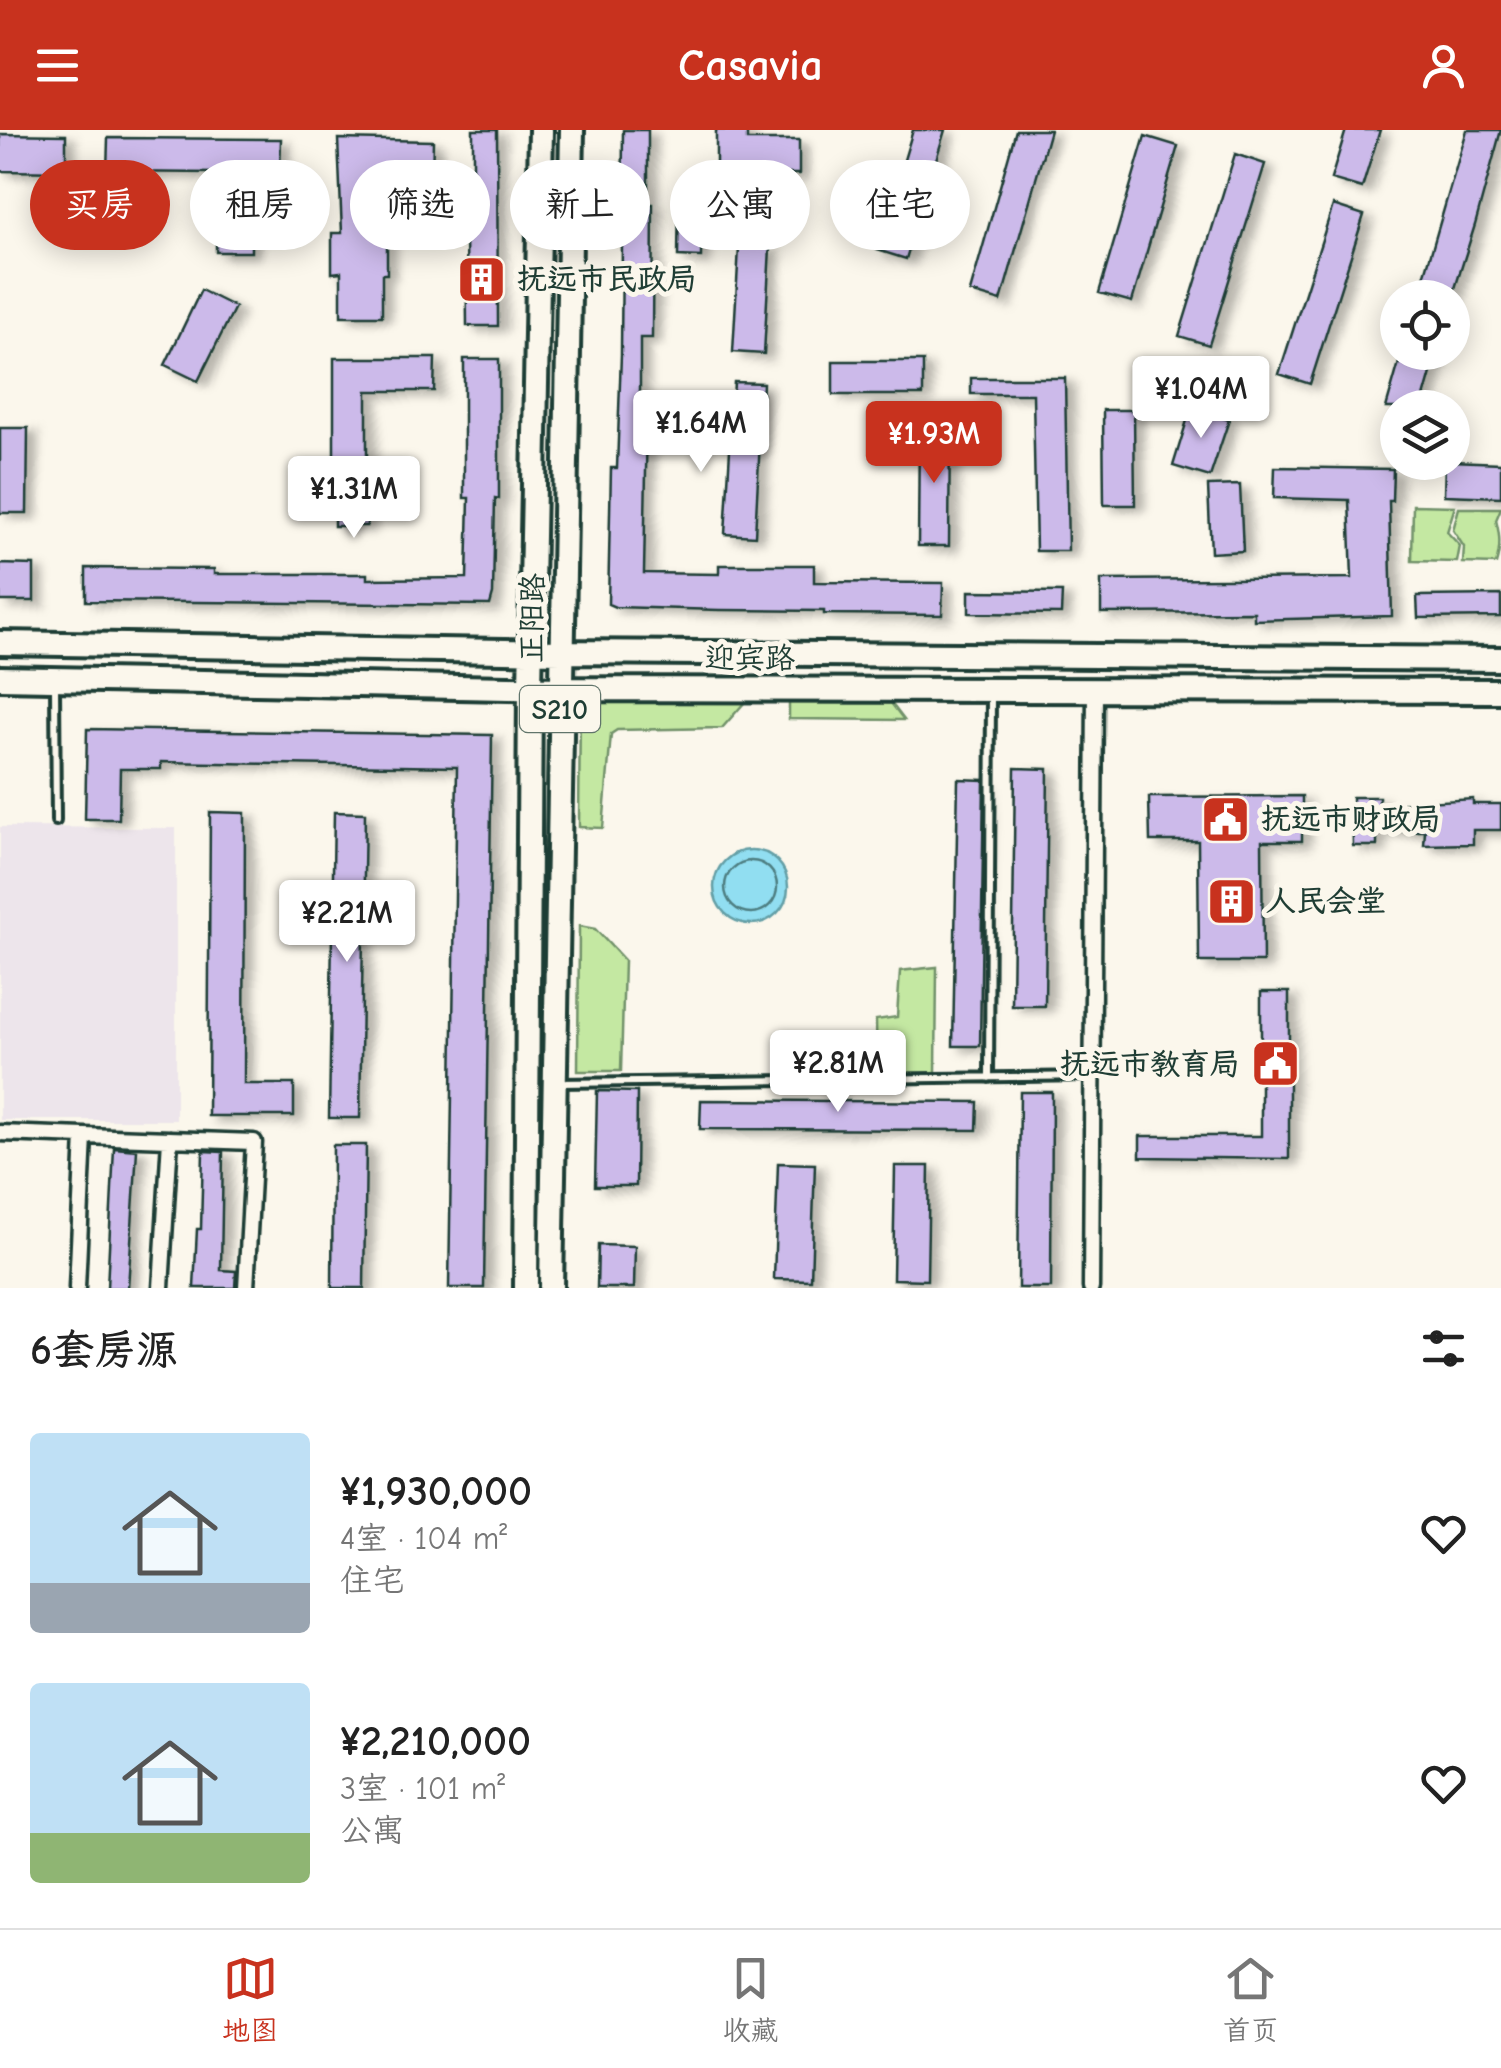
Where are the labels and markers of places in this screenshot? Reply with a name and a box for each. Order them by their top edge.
building icon: 抚远市民政局 [456,253,508,305]
place label: 抚远市民政局 [517,262,697,297]
pin: ¥1.04M [1120,356,1282,441]
pin: ¥1.64M [620,390,782,475]
pin: ¥1.93M [853,401,1015,486]
pin: ¥1.31M [273,456,435,541]
public building icon: 抚远市财政局 [1200,793,1252,845]
place label: 抚远市财政局 [1261,802,1441,837]
building icon: 人民会堂 [1205,875,1257,927]
pin: ¥2.21M [266,880,428,965]
place label: 人民会堂 [1266,884,1386,919]
pin: ¥2.81M [757,1030,919,1115]
public building icon: 抚远市教育局 [1249,1038,1301,1090]
place label: 抚远市教育局 [1060,1047,1240,1082]

